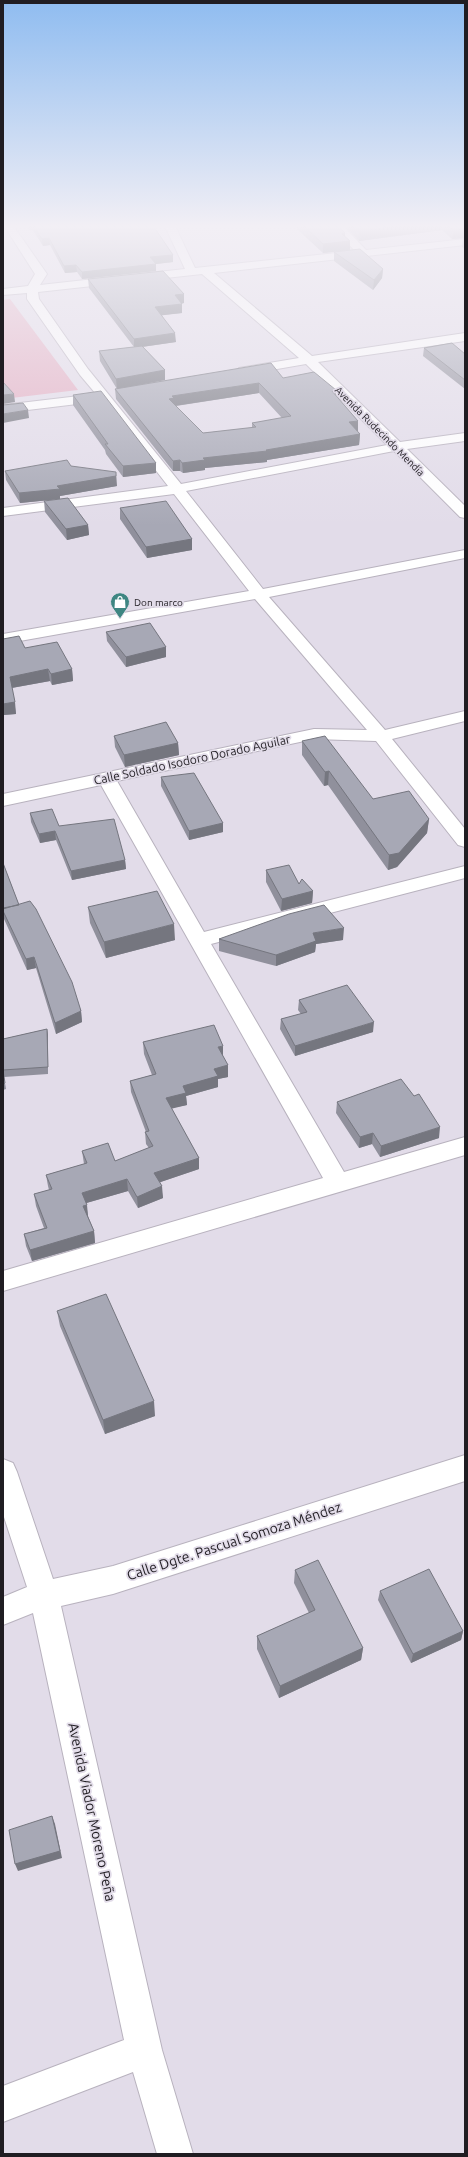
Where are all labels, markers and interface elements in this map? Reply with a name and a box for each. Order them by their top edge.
street label: Avenida Rudecindo Mendía [333,384,427,478]
shop icon: Don marco [109,591,131,619]
place label: Don marco [134,597,183,608]
street label: Calle Soldado Isodoro Dorado Aguilar [92,732,292,787]
street label: Calle Dgte. Pascual Somoza Méndez [125,1499,343,1583]
street label: Avenida Viador Moreno Peña [65,1721,119,1903]

